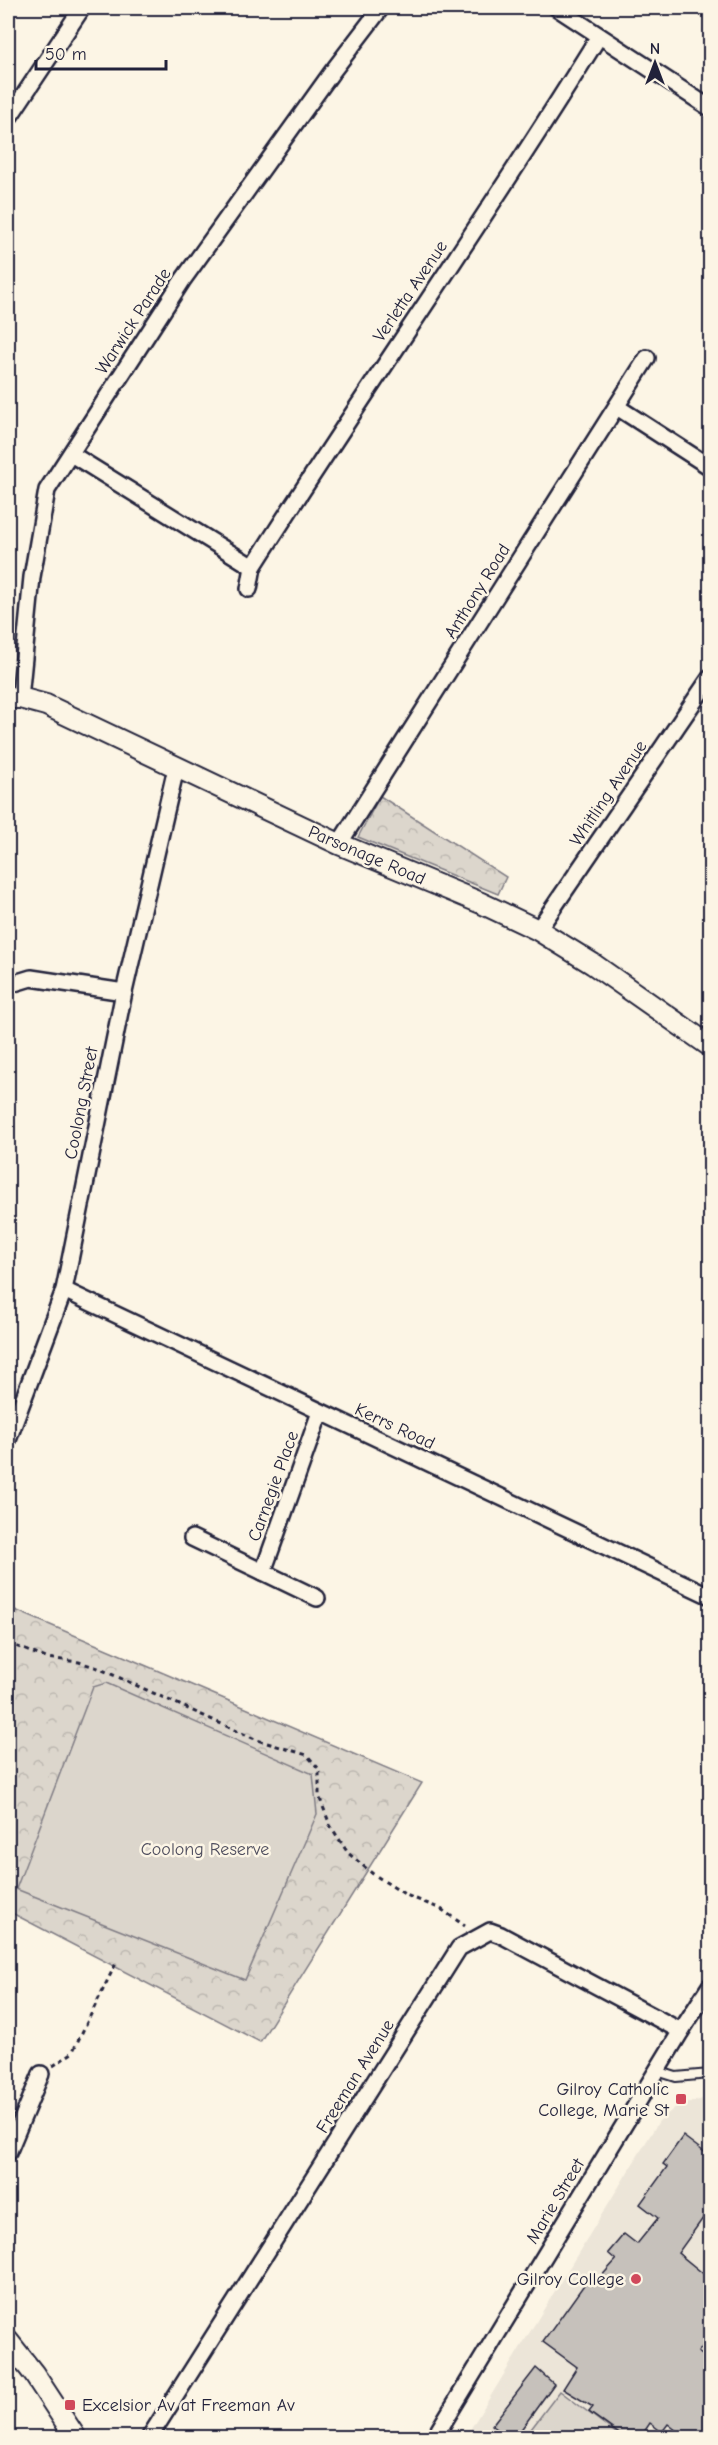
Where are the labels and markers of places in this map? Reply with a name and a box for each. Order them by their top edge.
place label: Gilroy Catholic College, Marie St [538,2079,670,2121]
marker: Gilroy Catholic College, Marie St [674,2092,688,2106]
place label: Gilroy College [517,2269,624,2290]
marker: Gilroy College [629,2272,643,2286]
place label: Excelsior Av at Freeman Av [82,2395,295,2416]
marker: Excelsior Av at Freeman Av [63,2398,77,2412]

